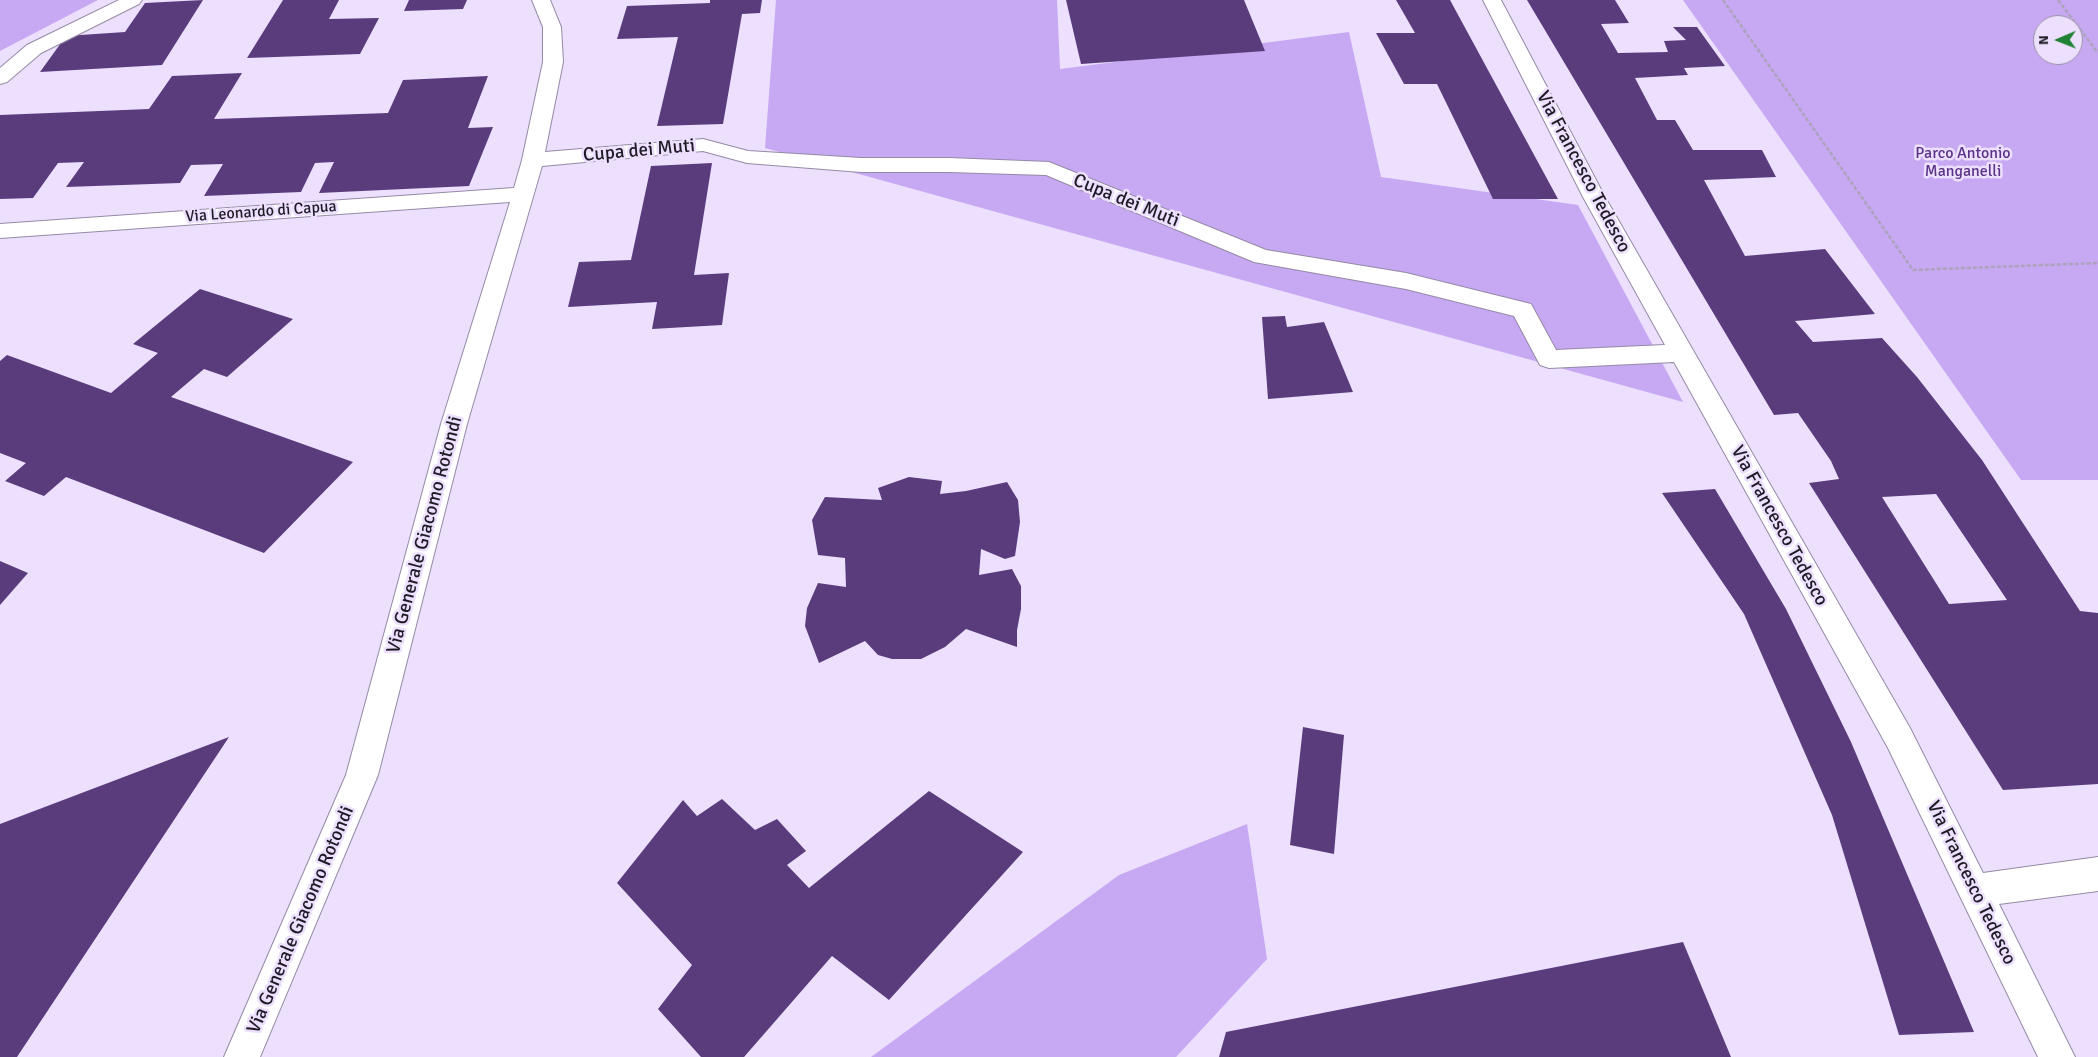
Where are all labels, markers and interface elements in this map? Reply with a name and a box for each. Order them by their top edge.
north arrow [2033,15,2083,65]
text: N [2035,35,2052,45]
street label: Via Francesco Tedesco [1531,87,1635,257]
street label: Cupa dei Muti [582,135,696,167]
park label: Parco Antonio Manganelli [1915,144,2011,182]
street label: Cupa dei Muti [1070,169,1182,233]
street label: Via Leonardo di Capua [185,197,337,227]
street label: Via Generale Giacomo Rotondi [382,414,468,656]
street label: Via Francesco Tedesco [1725,442,1833,610]
street label: Via Francesco Tedesco [1921,797,2021,969]
street label: Via Generale Giacomo Rotondi [243,803,359,1037]

